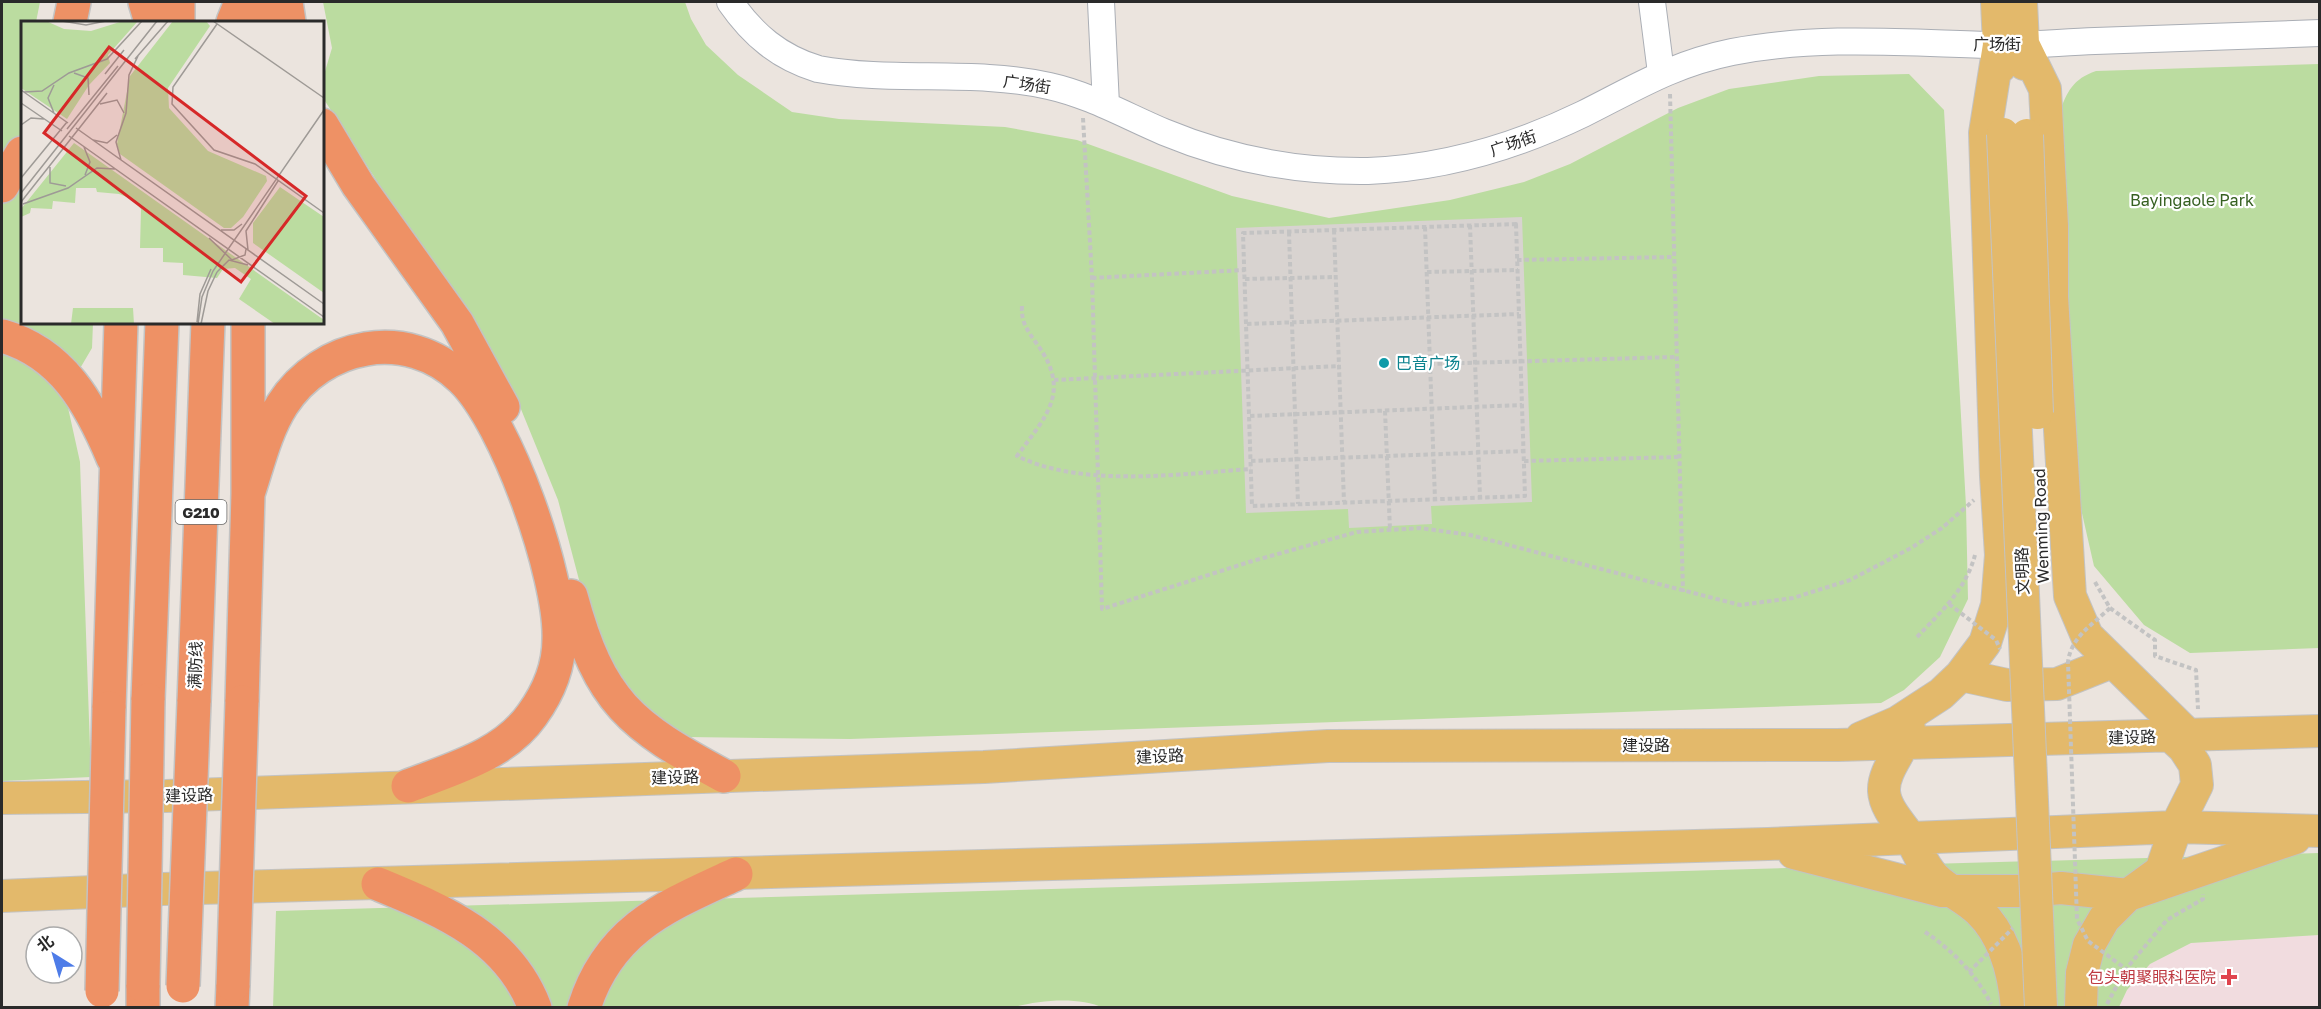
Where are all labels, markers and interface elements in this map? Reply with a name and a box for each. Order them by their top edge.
inset map [21,21,324,324]
street label: 广场街 [1973,34,2021,54]
street label: 广场街 [1002,71,1052,97]
street label: 广场街 [1487,126,1539,160]
park label: Bayingaole Park [2130,190,2254,210]
place label: 巴音广场 [1396,353,1460,373]
marker: 巴音广场 [1377,356,1391,370]
street label: Wenming Road [2029,468,2053,584]
road number: G210 [176,500,226,524]
street label: 文明路 [2011,547,2033,595]
street label: 满防线 [184,641,206,689]
street label: 建设路 [2108,726,2156,748]
street label: 建设路 [1622,735,1670,755]
street label: 建设路 [1136,745,1184,767]
street label: 建设路 [651,766,699,788]
street label: 建设路 [165,784,213,806]
north arrow [24,925,84,985]
text: 北 [33,930,57,956]
place label: 包头朝聚眼科医院 [2088,967,2216,987]
marker: 包头朝聚眼科医院 [2220,968,2238,986]

